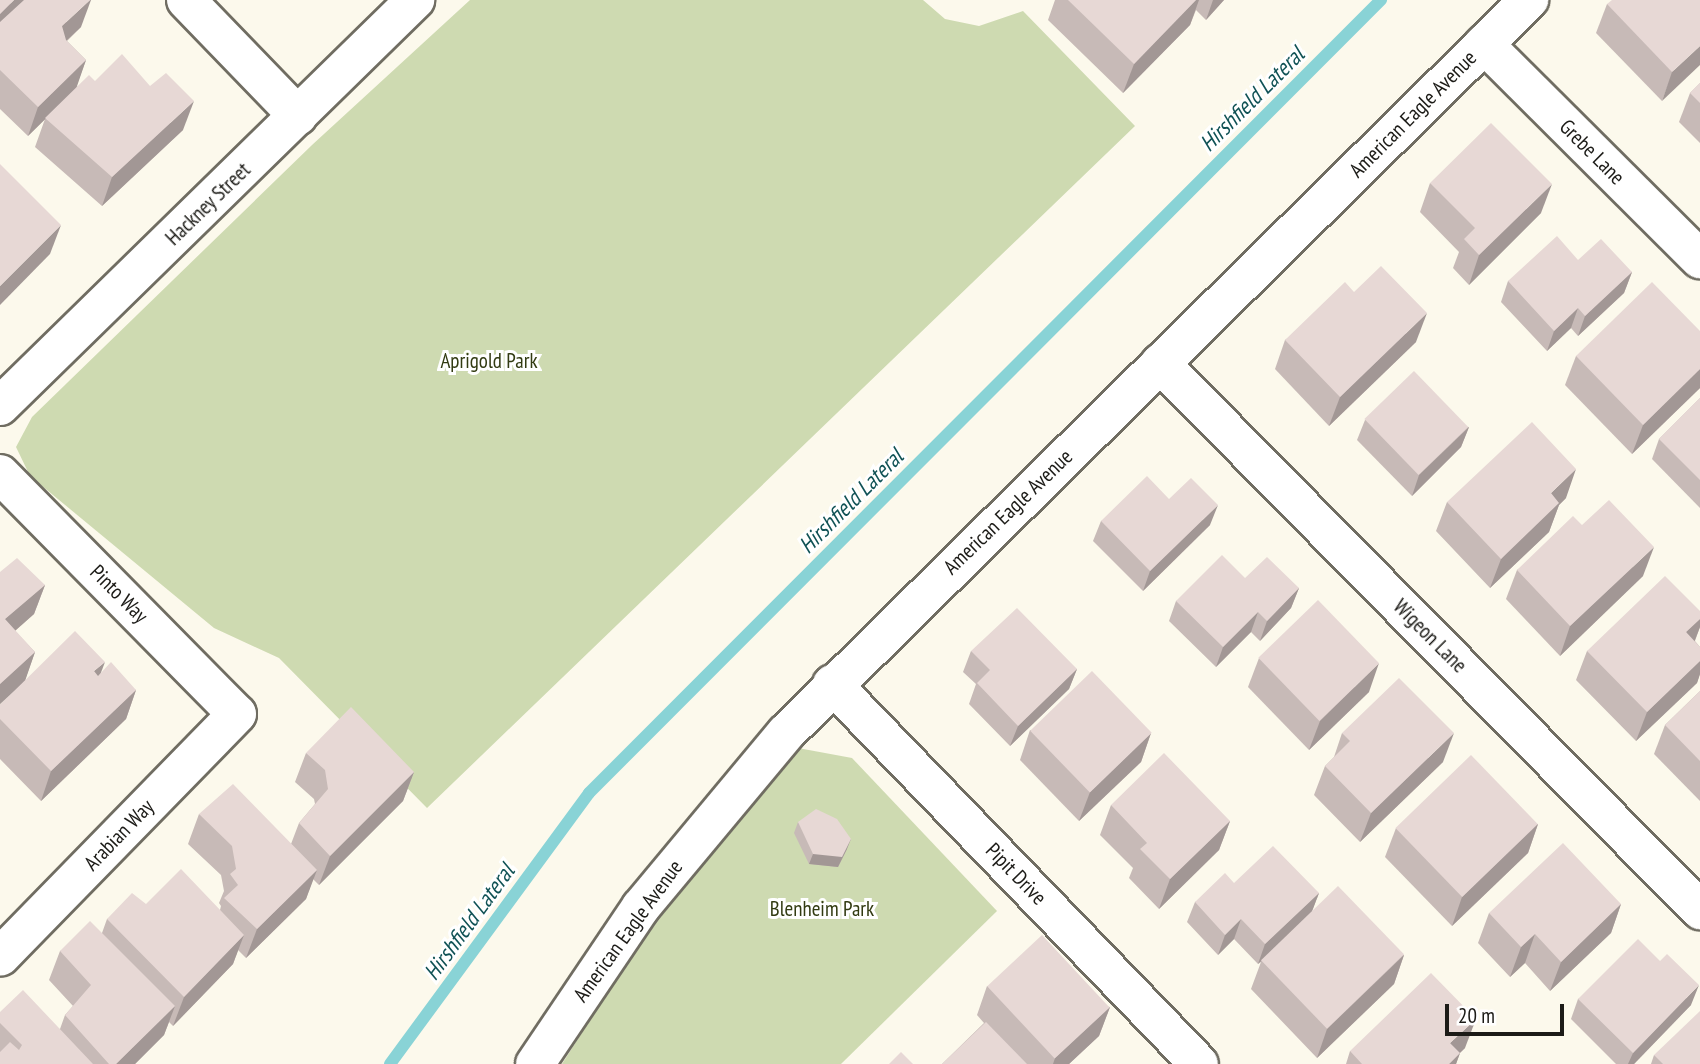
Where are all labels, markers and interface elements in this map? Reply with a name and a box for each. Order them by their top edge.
water label: Hirshfield Lateral [1194,41,1310,157]
street label: American Eagle Avenue [1344,45,1482,183]
street label: Grebe Lane [1554,114,1630,190]
street label: Hackney Street [160,157,256,251]
park label: Aprigold Park [440,348,538,374]
water label: Hirshfield Lateral [793,443,909,559]
street label: American Eagle Avenue [938,444,1078,580]
street label: Pinto Way [85,560,153,628]
street label: Wigeon Lane [1388,594,1472,678]
street label: Arabian Way [79,794,159,876]
street label: Pipit Drive [981,838,1051,910]
street label: American Eagle Avenue [568,855,688,1007]
water label: Hirshfield Lateral [418,859,520,985]
park label: Blenheim Park [770,896,874,922]
scale bar [1448,990,1567,1034]
text: 20 m [1458,1002,1495,1029]

